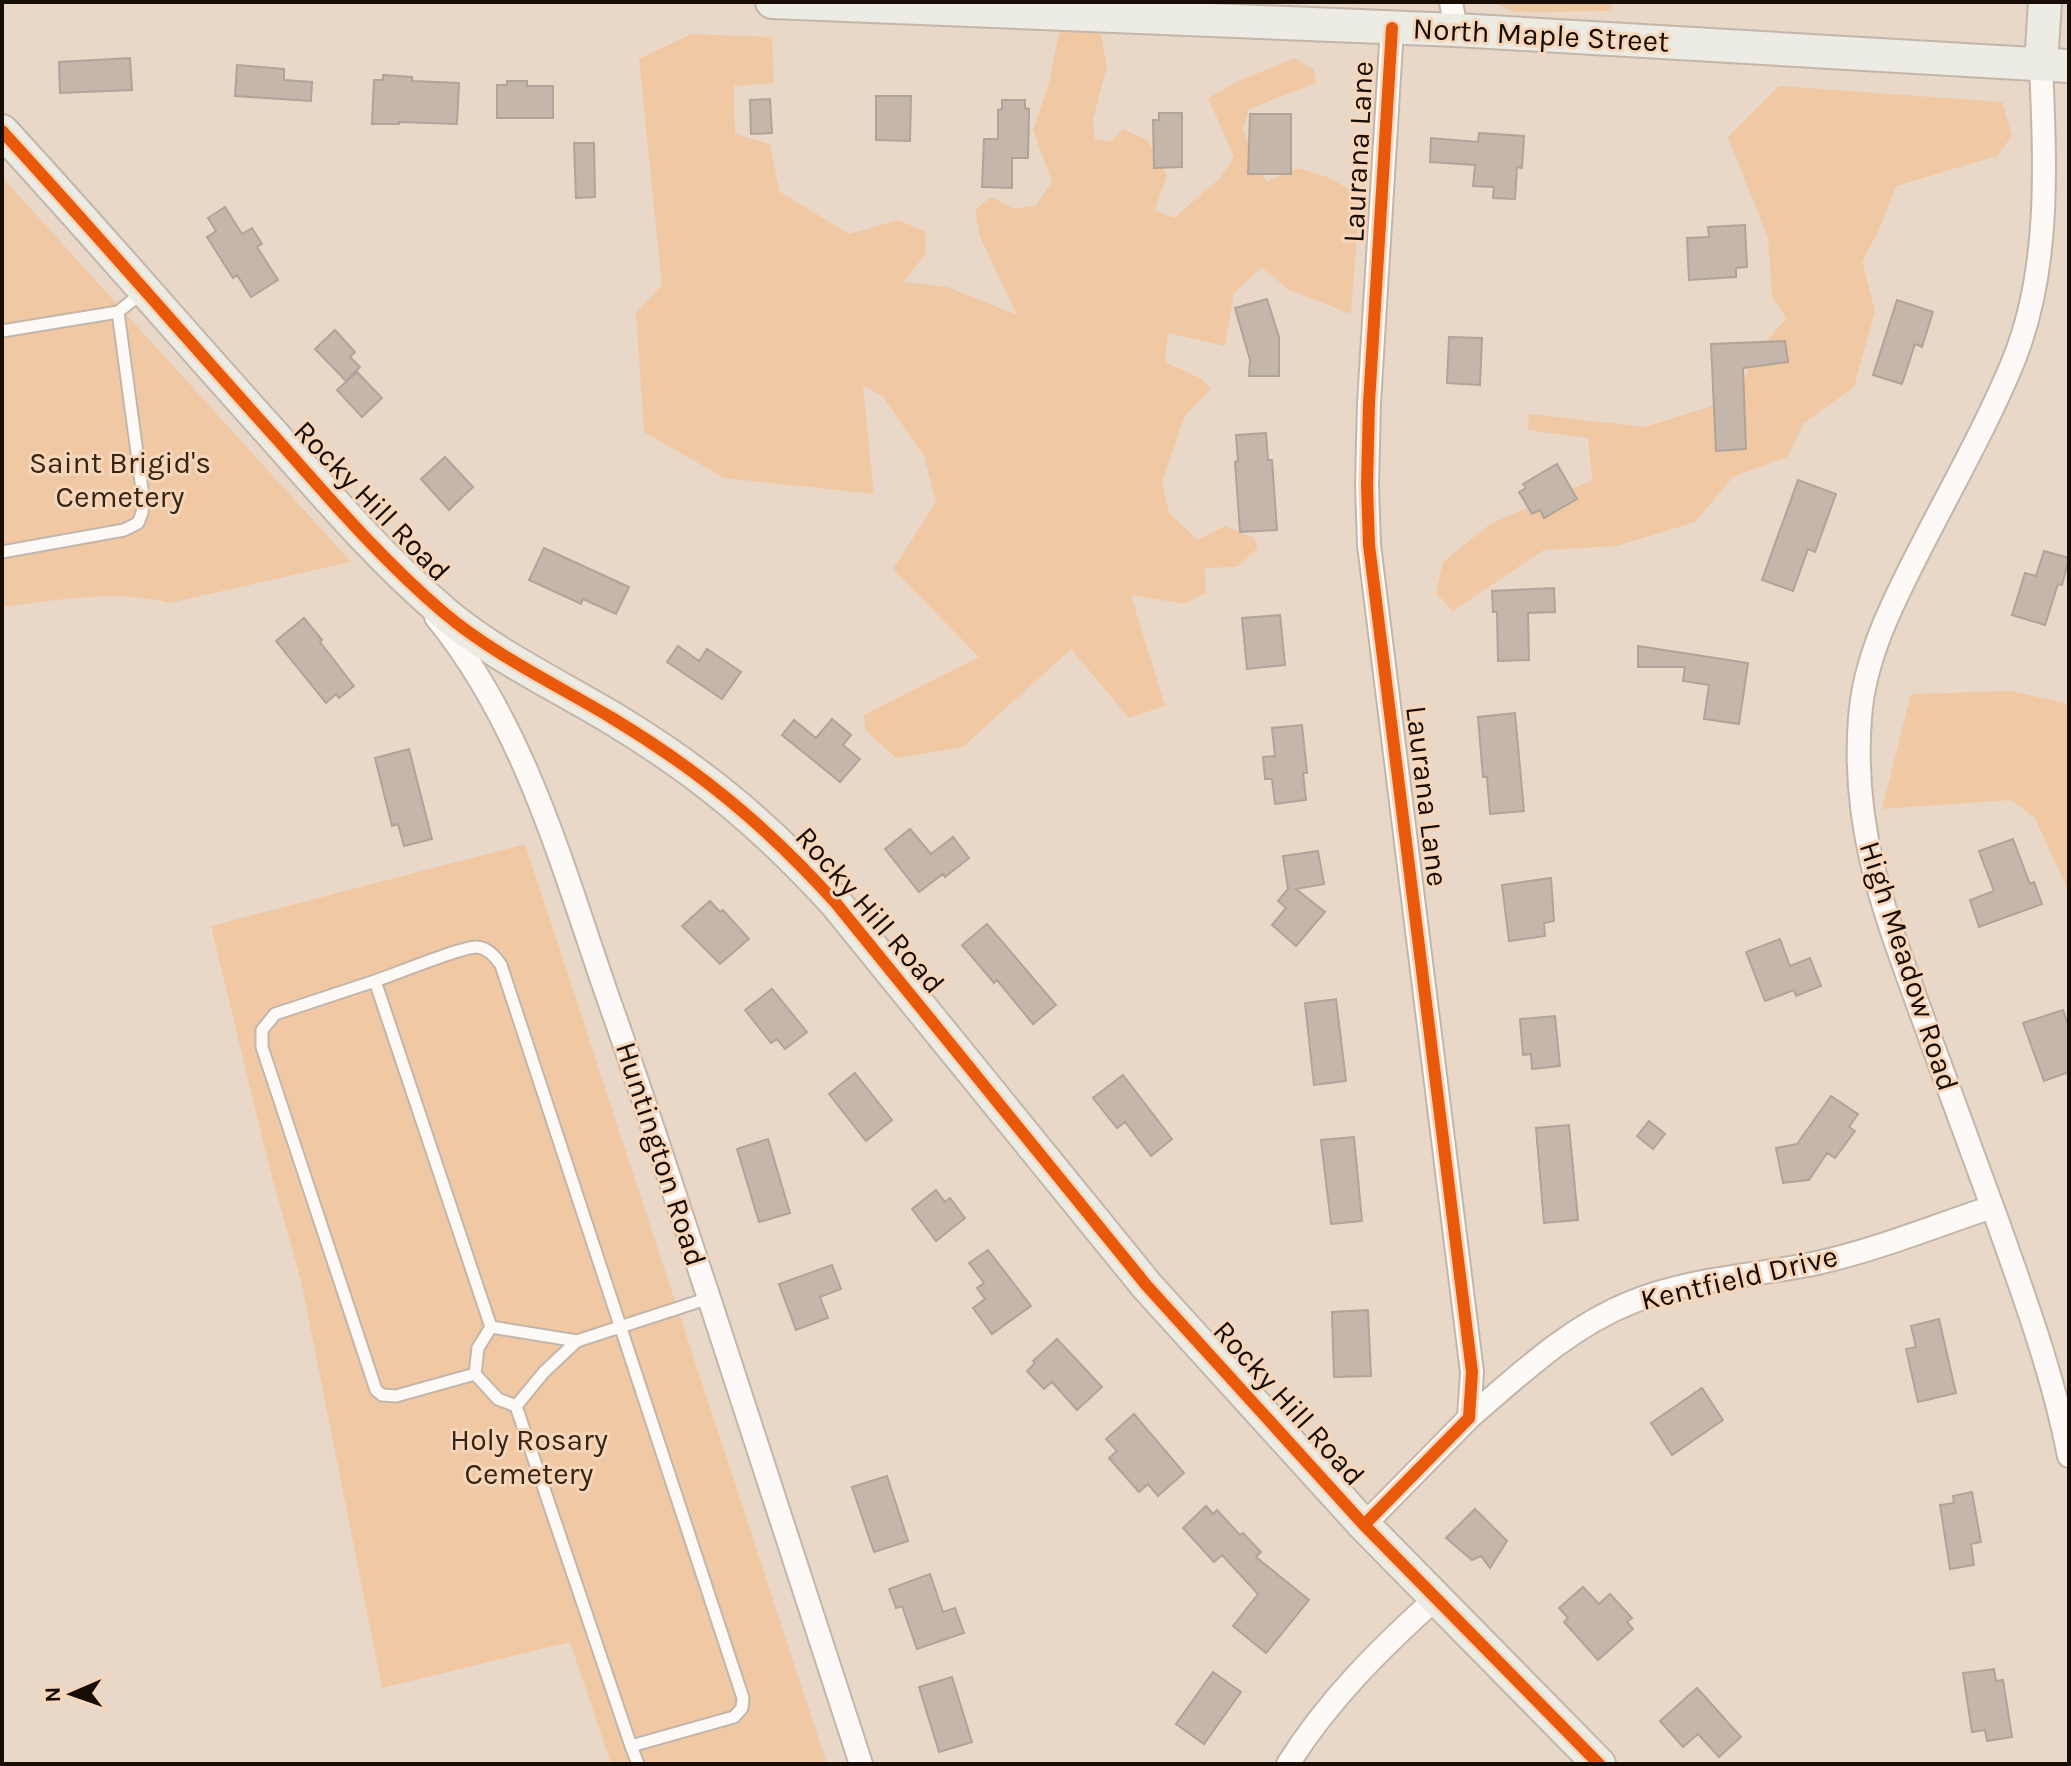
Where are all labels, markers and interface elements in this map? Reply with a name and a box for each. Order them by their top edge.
street label: North Maple Street [1412,10,1670,60]
street label: Laurana Lane [1335,60,1381,244]
street label: Rocky Hill Road [286,413,458,589]
park label: Saint Brigid's Cemetery [29,445,211,515]
street label: Laurana Lane [1398,704,1456,888]
street label: Rocky Hill Road [788,819,952,1001]
street label: High Meadow Road [1852,837,1966,1095]
street label: Huntington Road [608,1037,714,1271]
street label: Kentfield Drive [1637,1238,1841,1318]
street label: Rocky Hill Road [1205,1313,1373,1493]
park label: Holy Rosary Cemetery [450,1422,608,1492]
north arrow [32,1654,112,1734]
text: N [40,1686,66,1703]

